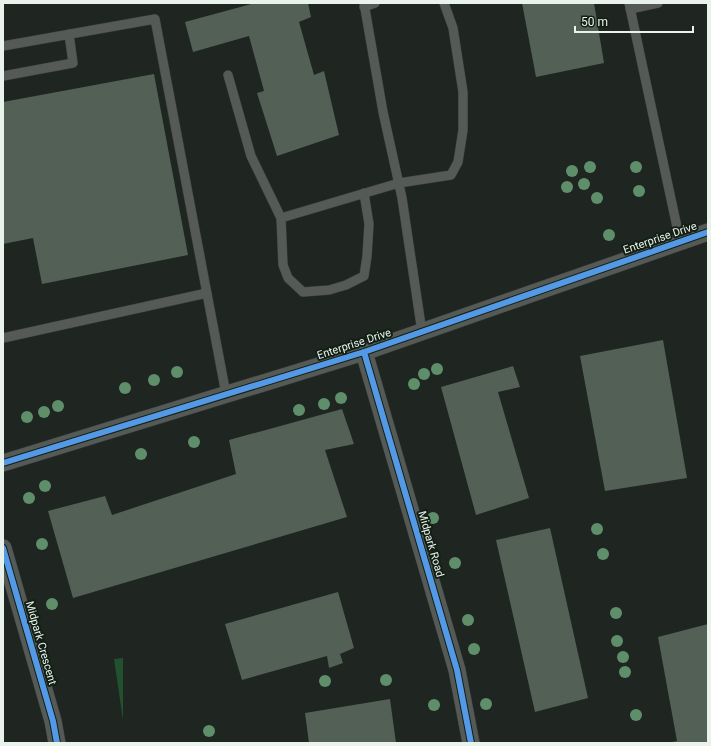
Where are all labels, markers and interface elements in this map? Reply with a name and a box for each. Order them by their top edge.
scale bar [575,8,693,34]
text: 50 m [581,15,608,29]
street label: Enterprise Drive [621,219,699,257]
street label: Enterprise Drive [315,326,393,362]
street label: Midpark Road [415,510,447,578]
street label: Midpark Crescent [23,600,59,687]

